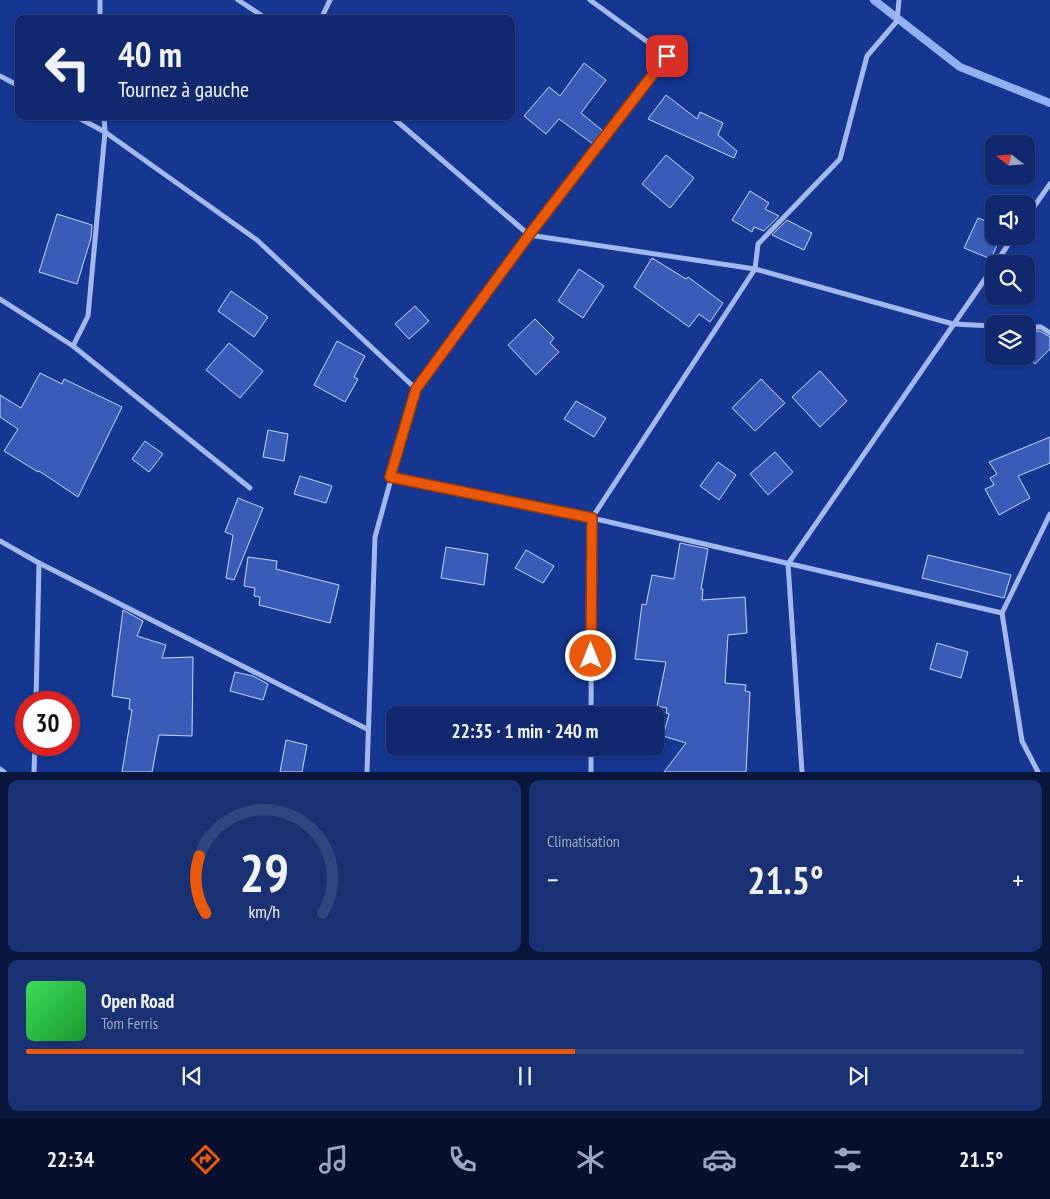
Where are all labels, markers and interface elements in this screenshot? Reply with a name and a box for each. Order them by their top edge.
text: 40 m [118,31,182,77]
icon: left [35,35,100,100]
pin [646,35,688,77]
icon: arrive [653,42,681,70]
text: Tournez à gauche [118,75,249,103]
north arrow [985,135,1035,185]
map controls [985,135,1035,365]
button: sound [985,195,1035,245]
button: search [985,255,1035,305]
button: layers [985,315,1035,365]
position arrow [564,629,616,681]
speed limit sign: 30 [15,691,80,756]
text: 22:35 · 1 min · 240 m [452,719,598,743]
text: Climatisation [547,831,620,851]
text: 29 [240,839,289,906]
text: 21.5° [747,855,824,904]
text: − [547,861,559,898]
text: + [1012,861,1024,898]
text: km/h [249,900,280,923]
text: Open Road [101,989,174,1013]
text: Tom Ferris [101,1013,158,1033]
icon: previous [178,1062,206,1090]
icon: pause [511,1062,539,1090]
icon: next [844,1062,872,1090]
icon: directions [188,1142,223,1177]
icon: music [316,1142,351,1177]
icon: phone [445,1142,480,1177]
icon: climate [573,1142,608,1177]
icon: car [702,1142,737,1177]
icon: filters [830,1142,865,1177]
text: 22:34 [47,1145,94,1173]
text: 21.5° [959,1145,1003,1173]

